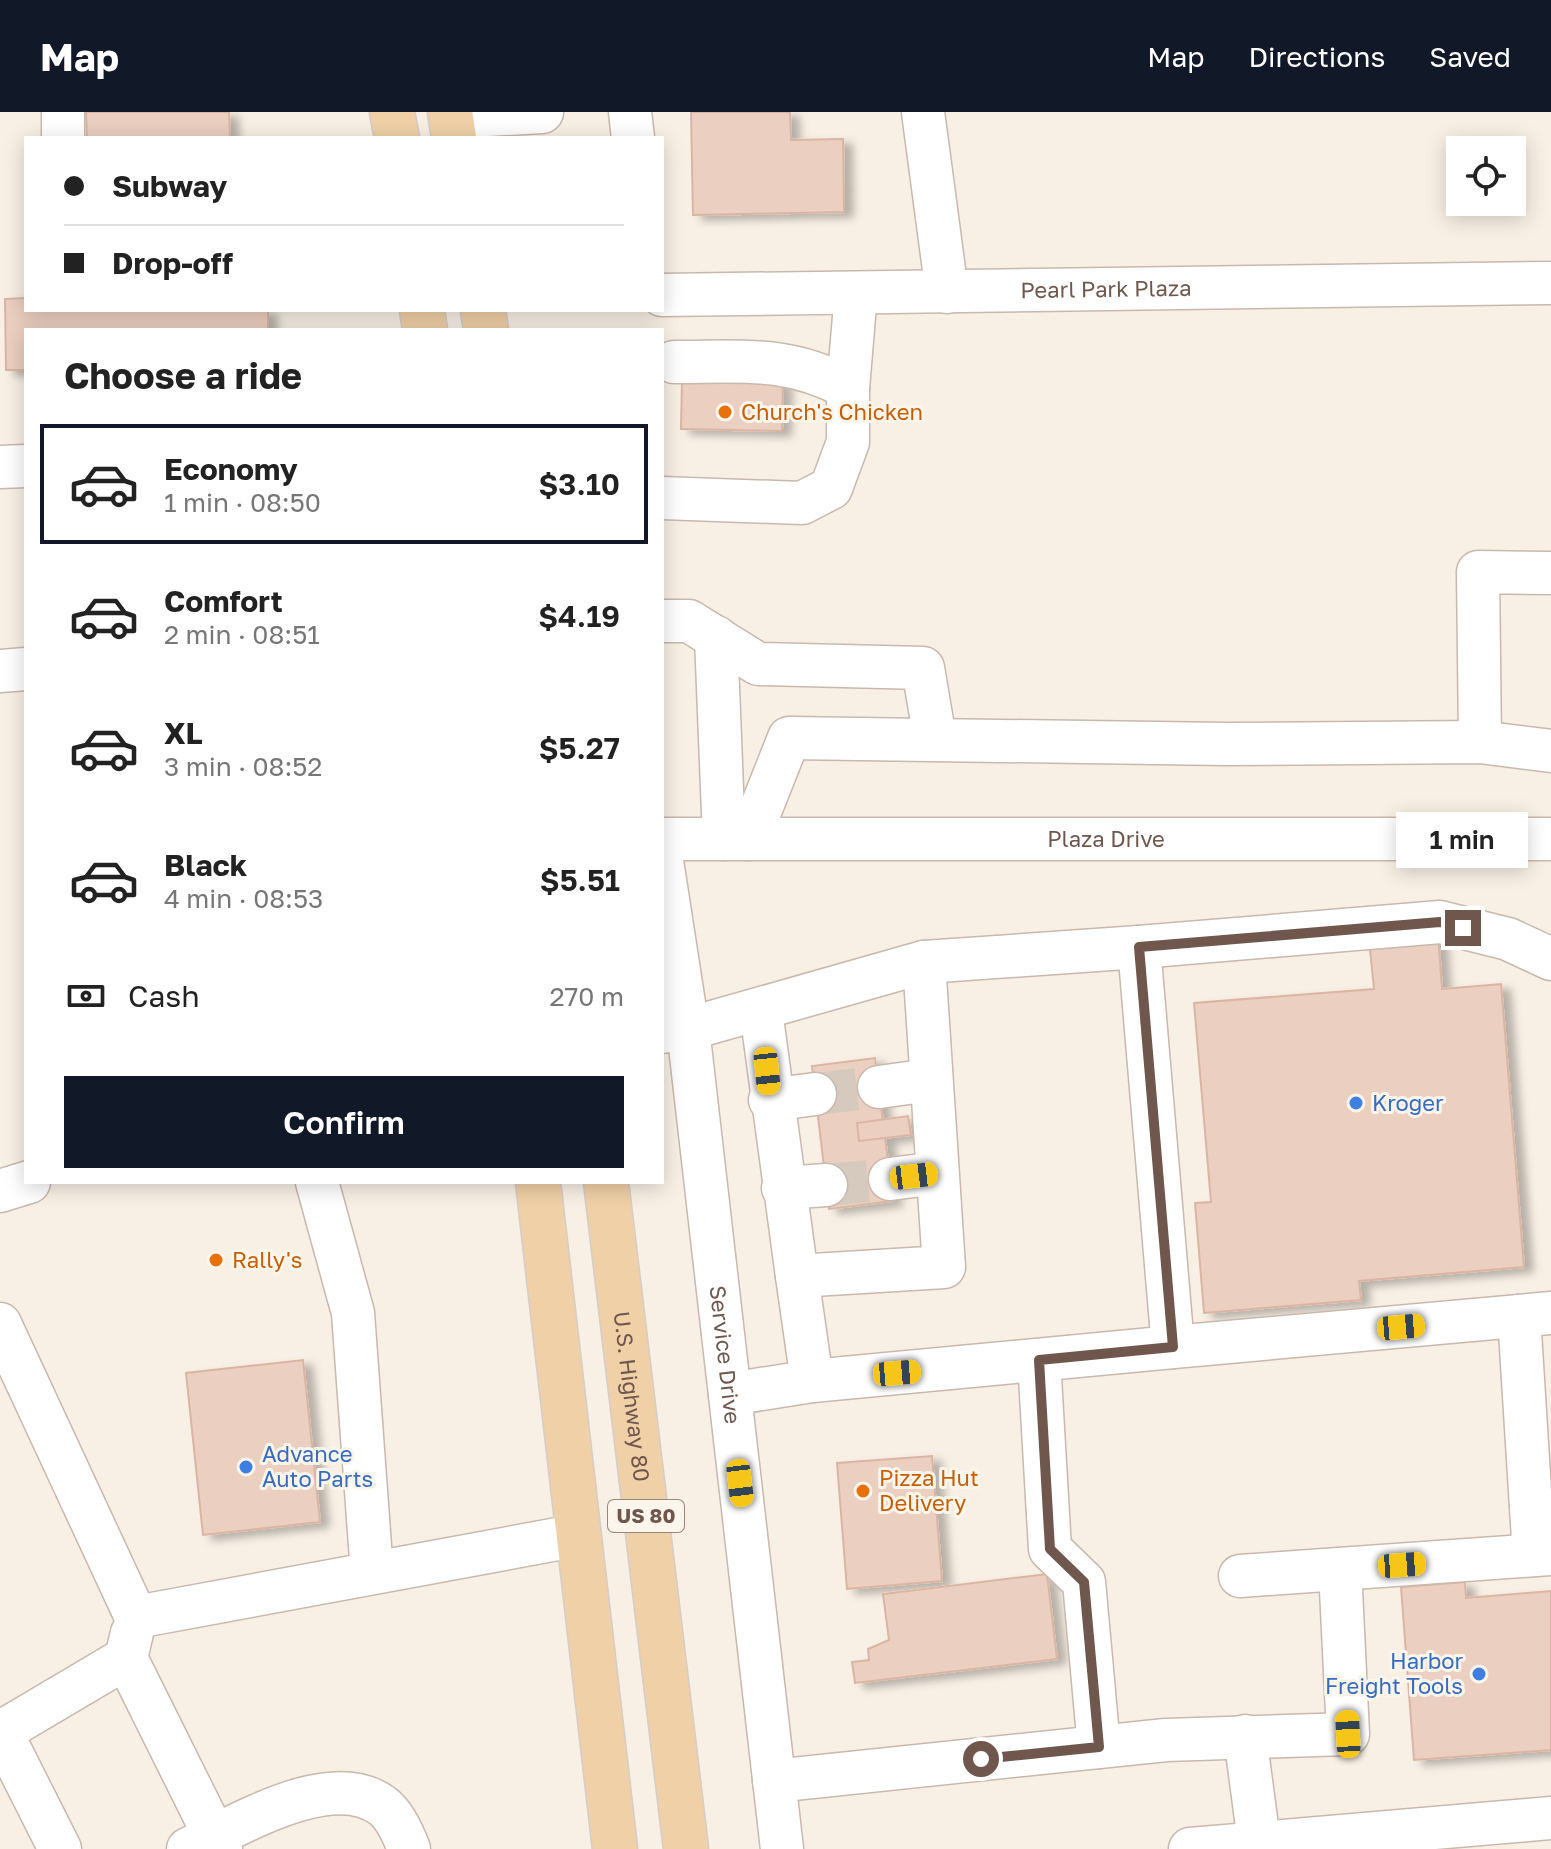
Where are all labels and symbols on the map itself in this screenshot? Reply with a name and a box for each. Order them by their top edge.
street label: Pearl Park Plaza [1020,274,1192,303]
place label: Church's Chicken [741,398,923,425]
marker: Church's Chicken [716,403,734,421]
callout: 1 min [1397,812,1529,868]
street label: Plaza Drive [1047,825,1165,852]
route end [1445,910,1481,946]
car [753,1046,781,1096]
place label: Kroger [1372,1089,1444,1116]
marker: Kroger [1347,1094,1365,1112]
car [889,1161,939,1191]
place label: Rally's [232,1246,303,1273]
marker: Rally's [207,1251,225,1269]
street label: Service Drive [704,1284,747,1425]
street label: U.S. Highway 80 [609,1310,656,1483]
car [1376,1313,1426,1341]
car [872,1359,922,1387]
place label: Advance Auto Parts [262,1440,373,1492]
marker: Advance Auto Parts [237,1458,255,1476]
car [725,1458,755,1508]
place label: Pizza Hut Delivery [879,1464,979,1516]
marker: Pizza Hut Delivery [854,1482,872,1500]
road number: US 80 [608,1500,684,1532]
car [1377,1551,1427,1579]
place label: Harbor Freight Tools [1325,1647,1463,1699]
marker: Harbor Freight Tools [1470,1665,1488,1683]
car [1335,1709,1361,1759]
route start [963,1741,999,1777]

